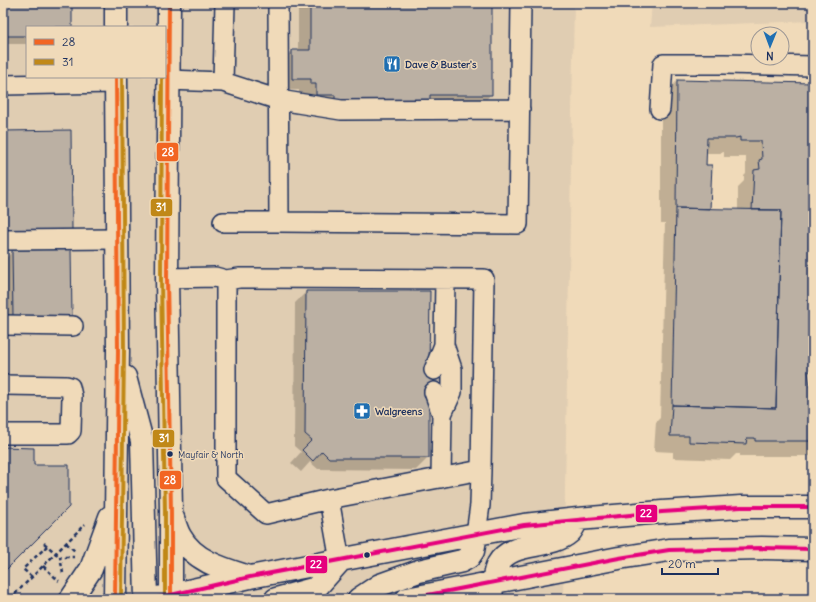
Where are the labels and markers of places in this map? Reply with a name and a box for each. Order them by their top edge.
restaurant icon: Dave & Buster's [382,54,402,74]
place label: Dave & Buster's [405,58,477,71]
pharmacy icon: Walgreens [352,401,372,421]
place label: Walgreens [375,405,423,418]
marker: Mayfair & North [165,449,175,459]
place label: Mayfair & North [178,449,243,460]
unlabelled marker [362,550,372,560]

